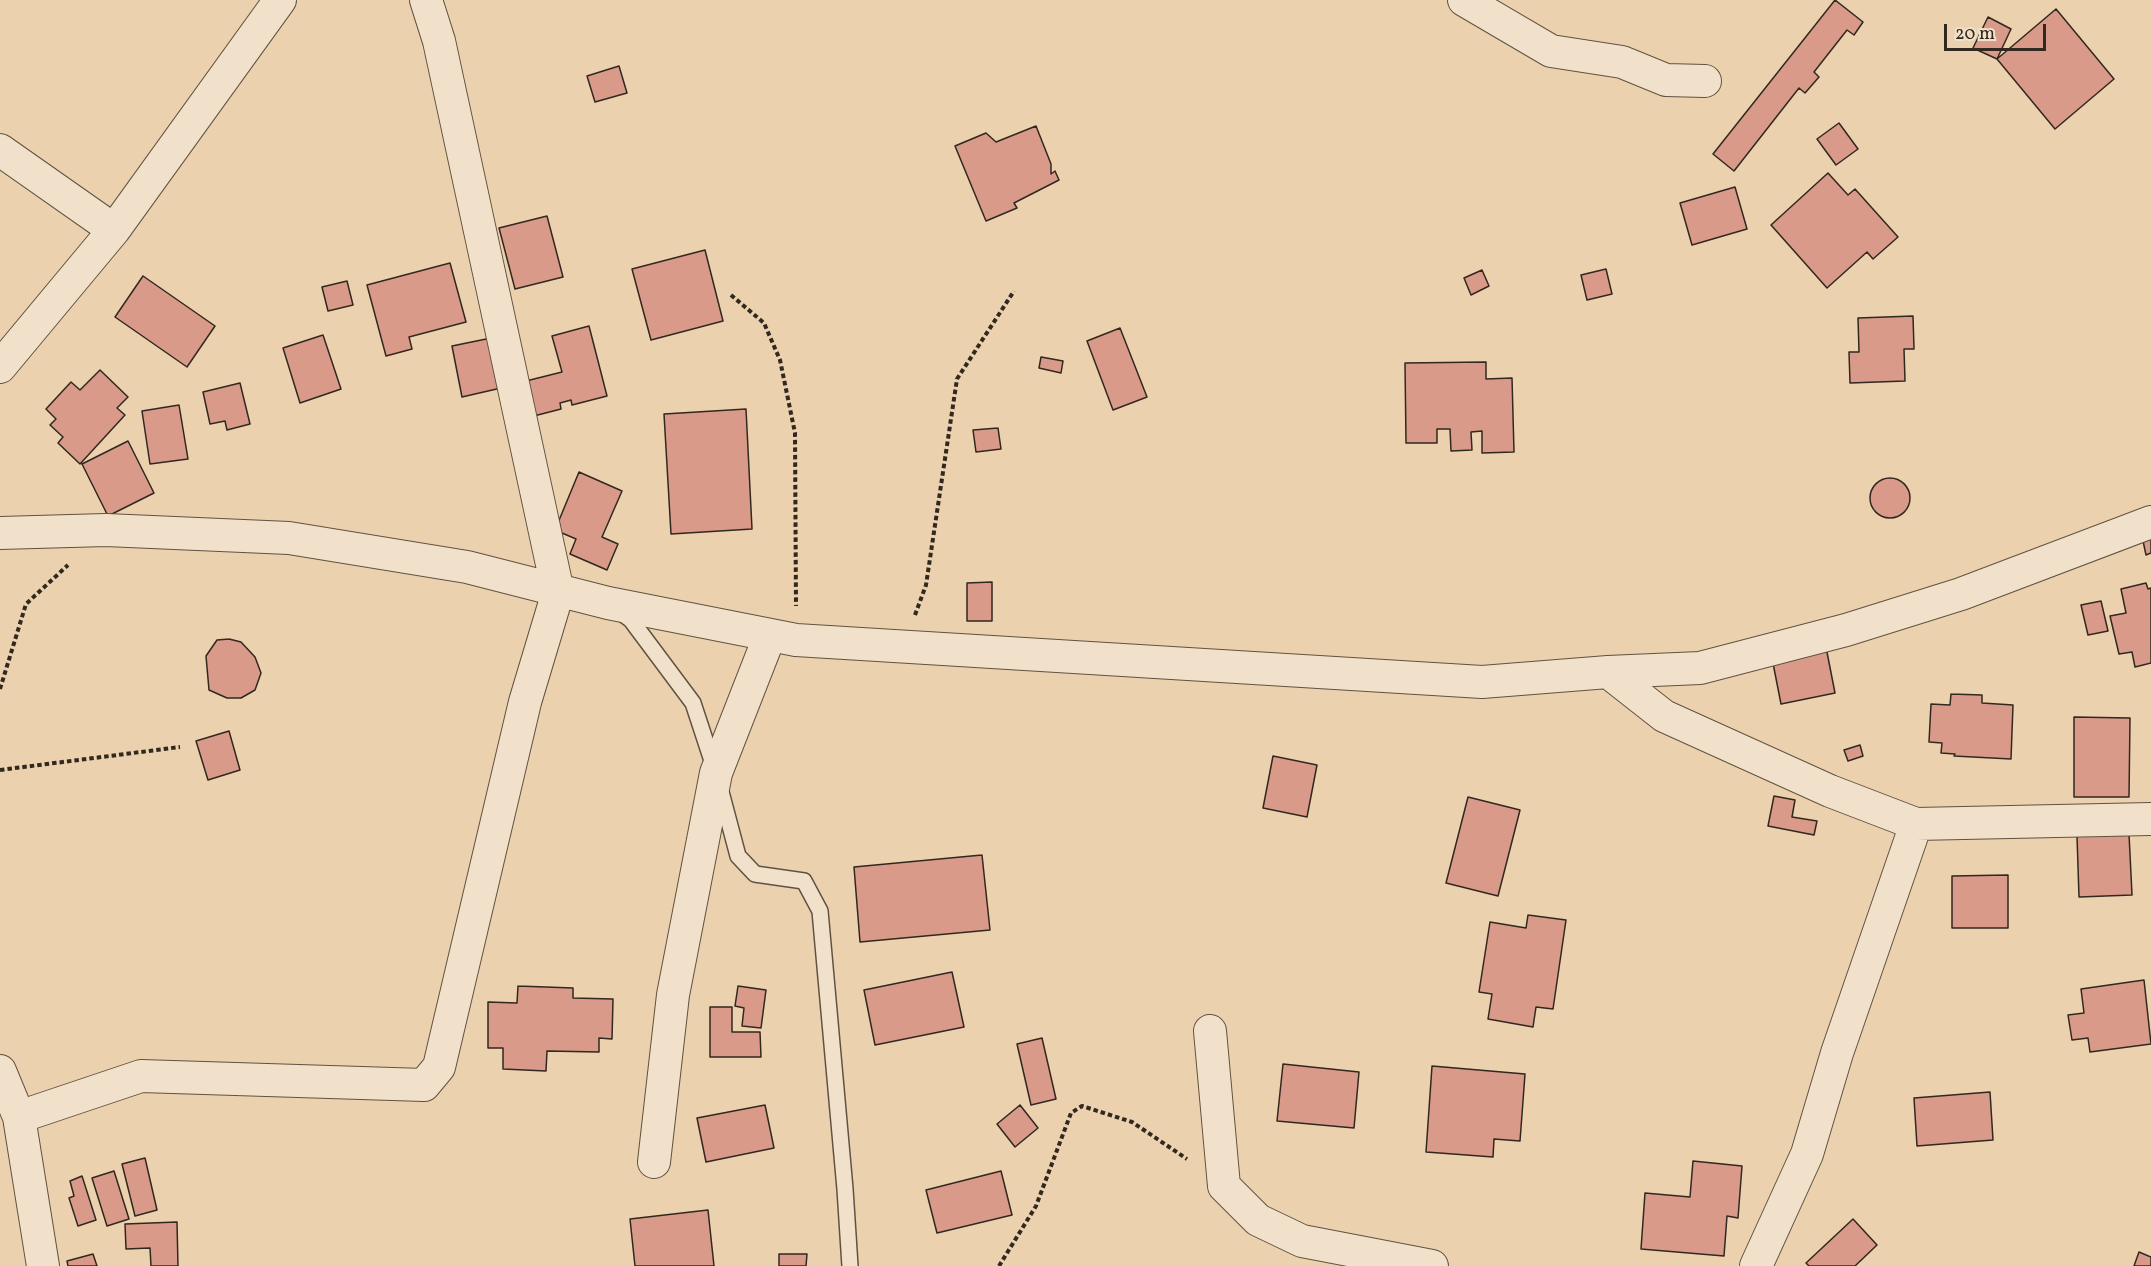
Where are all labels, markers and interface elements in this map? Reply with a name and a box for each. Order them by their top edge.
scale bar [1947,12,2049,50]
text: 20 m [1955,22,1995,47]

